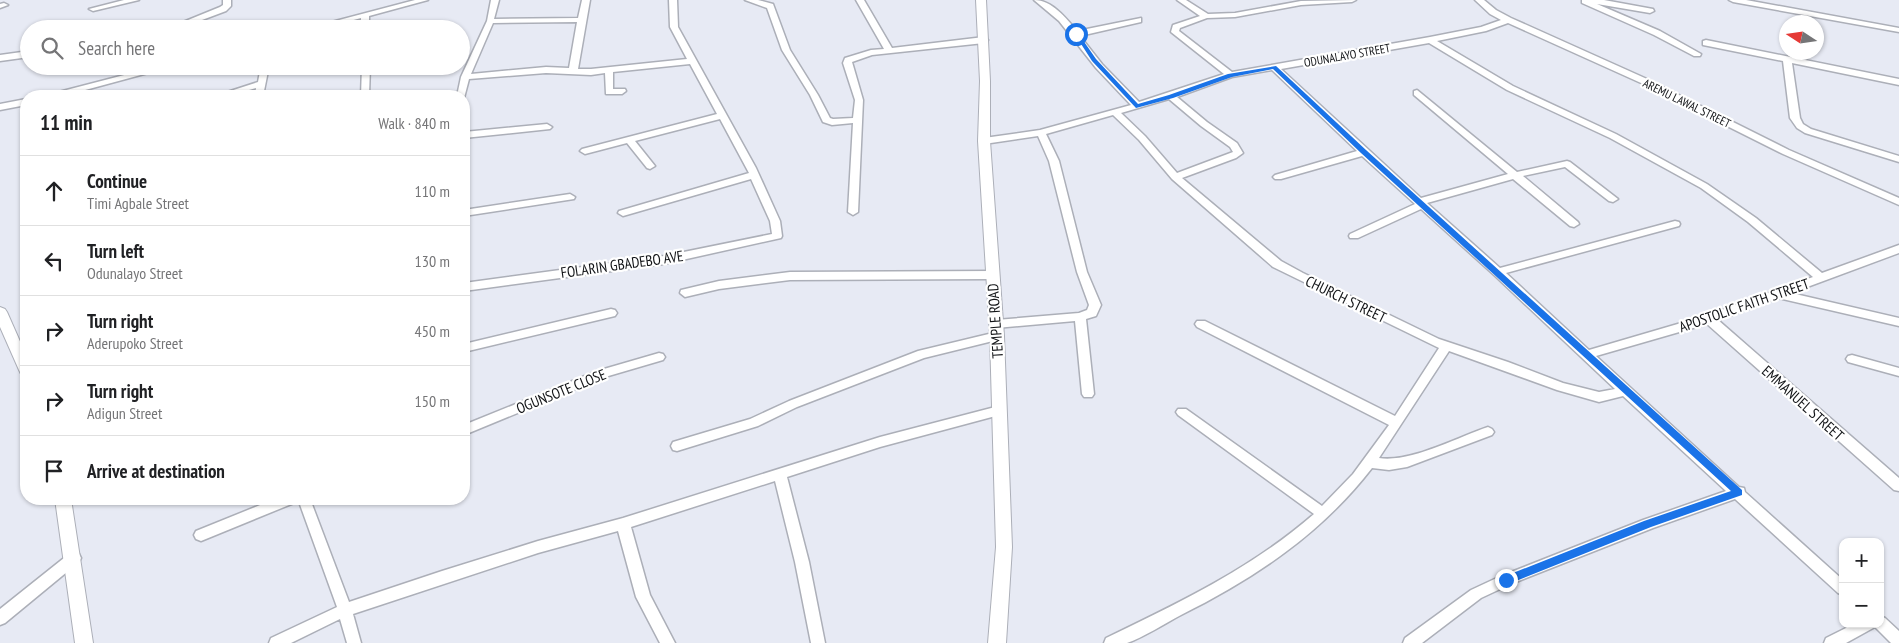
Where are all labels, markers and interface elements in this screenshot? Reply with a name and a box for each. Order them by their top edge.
north arrow [1779,15,1824,60]
search box [20,20,470,75]
route start [1065,23,1088,46]
icon: search [38,34,66,62]
text: Search here [78,36,155,60]
street label: ODUNALAYO STREET [1303,40,1392,70]
street label: AREMU LAWAL STREET [1641,75,1734,131]
text: 11 min [40,109,92,136]
text: Walk · 840 m [378,113,450,133]
text: Continue [87,169,147,193]
icon: ahead [40,177,68,205]
text: 110 m [415,181,450,201]
text: Timi Agbale Street [87,193,189,213]
text: Turn left [87,239,144,263]
street label: FOLARIN GBADEBO AVE [559,246,685,282]
icon: left [40,247,68,275]
text: 130 m [415,251,450,271]
text: Odunalayo Street [87,263,183,283]
street label: CHURCH STREET [1303,271,1390,327]
street label: APOSTOLIC FAITH STREET [1676,274,1812,336]
street label: TEMPLE ROAD [983,283,1007,359]
text: Turn right [87,309,153,333]
icon: right [40,317,68,345]
text: 450 m [415,321,450,341]
text: Aderupoko Street [87,333,183,353]
street label: EMMANUEL STREET [1758,361,1848,445]
street label: OGUNSOTE CLOSE [513,364,609,418]
text: Turn right [87,379,153,403]
icon: right [40,387,68,415]
text: 150 m [415,391,450,411]
text: Adigun Street [87,403,162,423]
icon: arrive [40,457,68,485]
text: Arrive at destination [87,459,225,483]
map controls [1839,538,1884,628]
button: + [1839,538,1884,583]
route end [1495,569,1518,592]
button: − [1839,583,1884,628]

